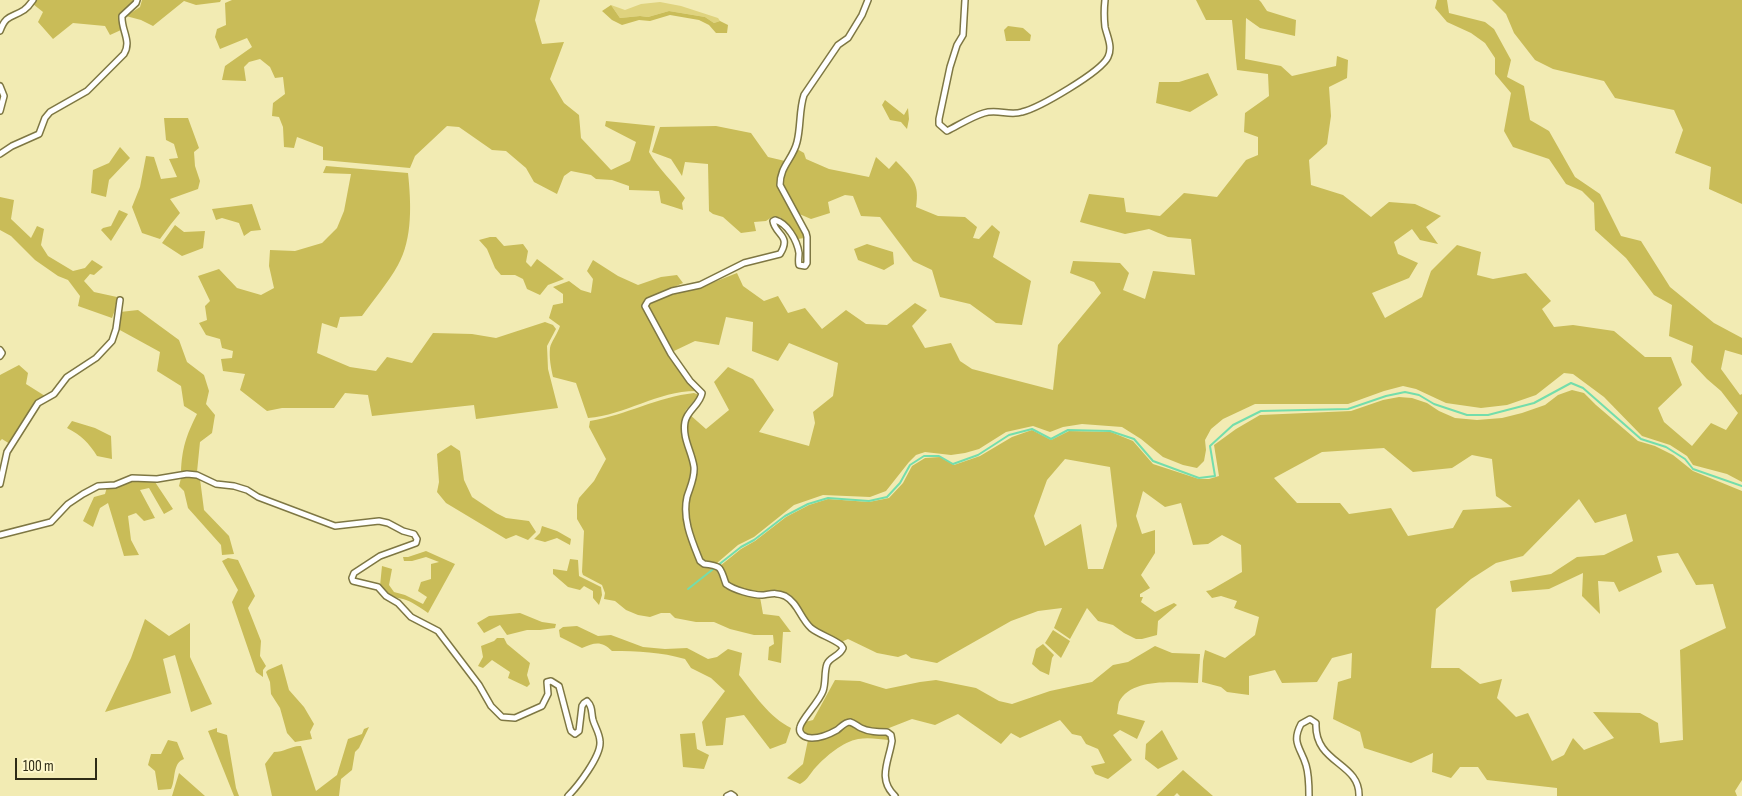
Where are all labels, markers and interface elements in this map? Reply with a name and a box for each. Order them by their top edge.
scale bar [18,748,100,780]
text: 100 m [23,757,54,776]

